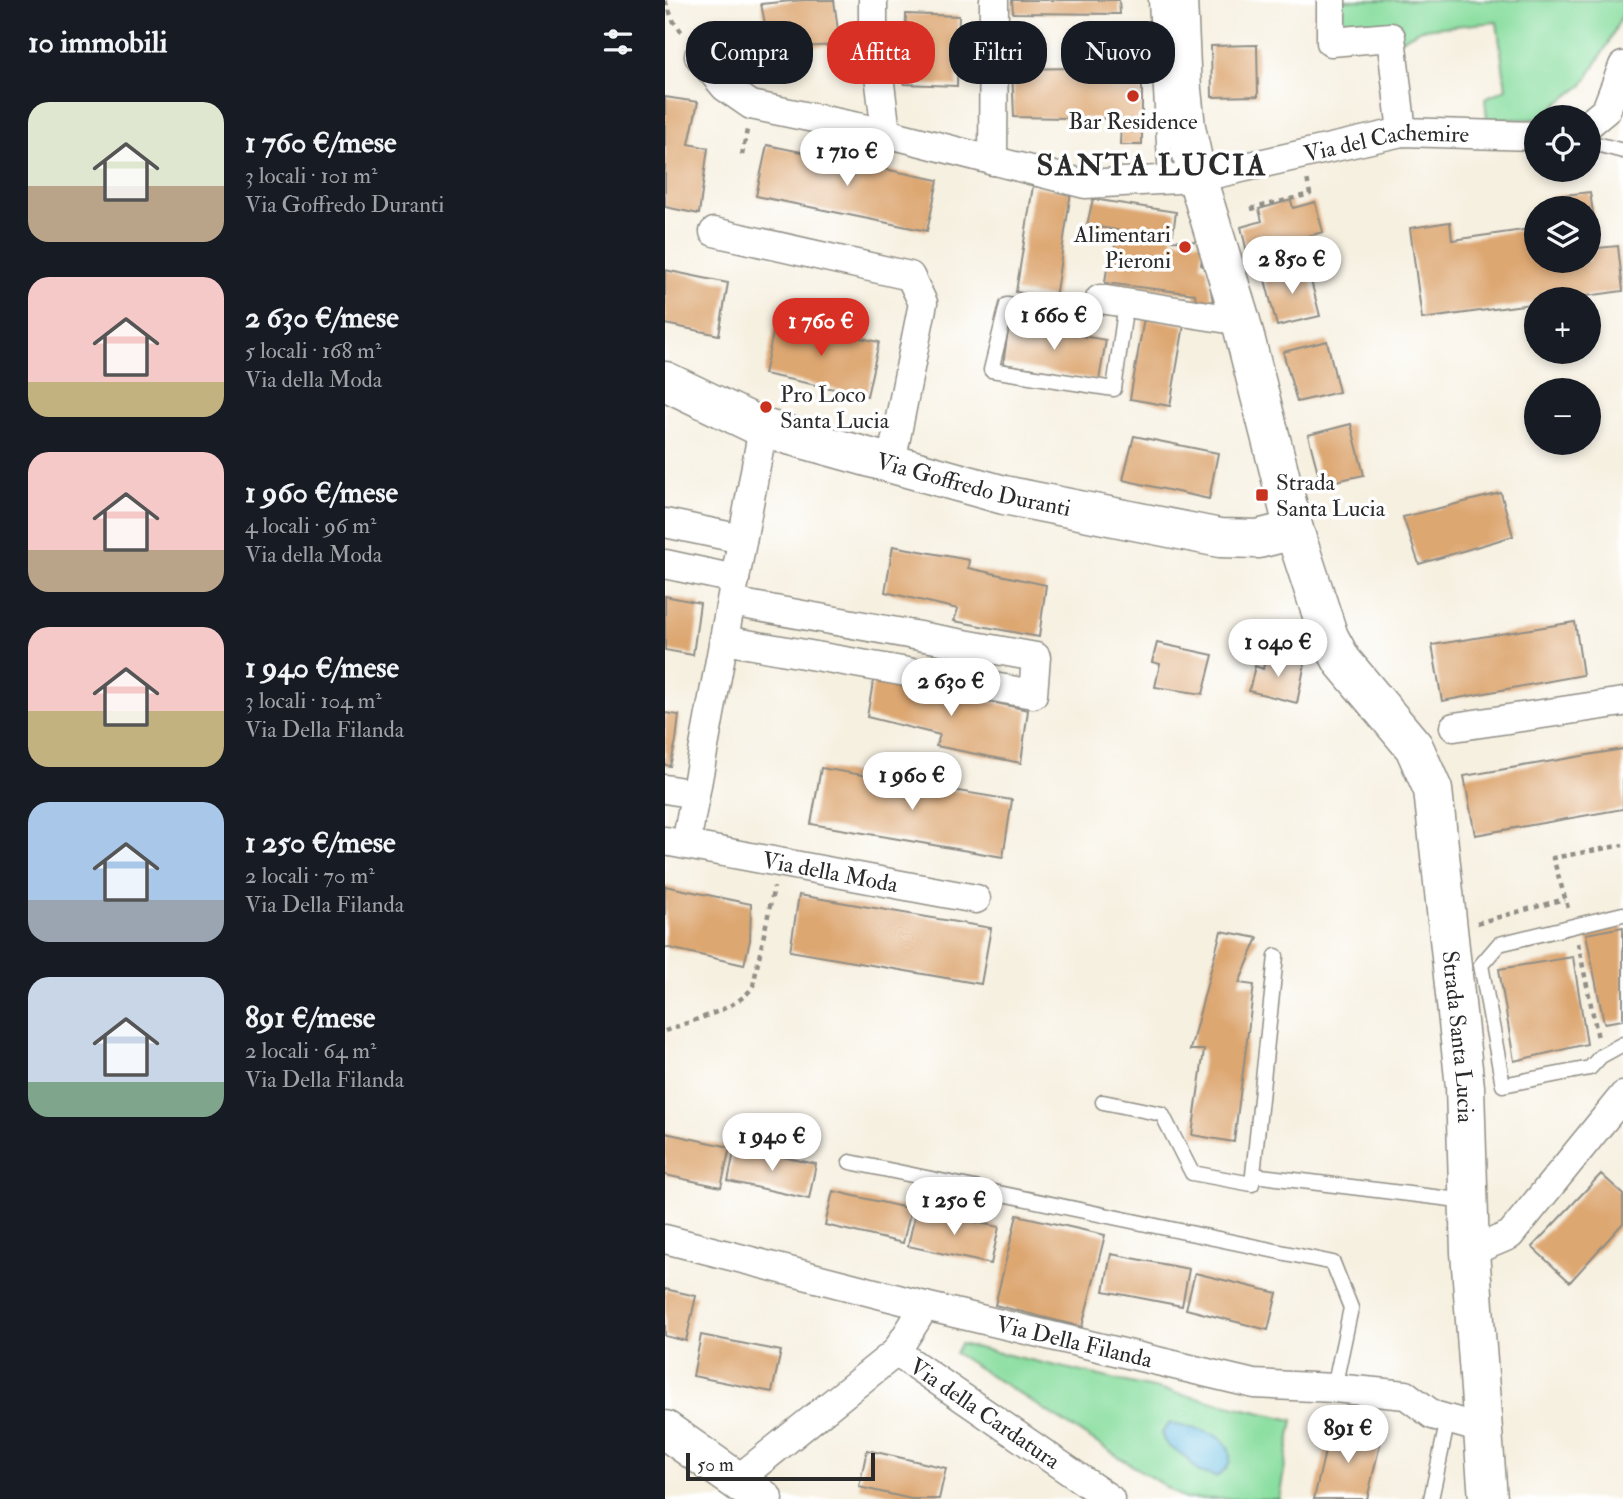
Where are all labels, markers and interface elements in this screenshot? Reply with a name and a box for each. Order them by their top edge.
chip: Compra [686,21,813,84]
chip: Affitta [827,21,935,84]
chip: Filtri [949,21,1047,84]
chip: Nuovo [1061,21,1175,84]
icon: filters [599,23,637,61]
text: 10 immobili [28,24,167,61]
marker: Bar Residence [1125,88,1141,104]
map controls [1524,105,1601,455]
button: locate [1524,105,1601,182]
place label: Bar Residence [1068,107,1198,136]
street label: Via del Cachemire [1301,118,1470,169]
text: 1 760 €/mese [245,124,397,161]
pin: 1 710 € [782,128,912,188]
icon: home [84,130,168,214]
text: 1 710 € [816,136,878,165]
district label: SANTA LUCIA [1037,147,1267,184]
text: 3 locali · 101 m² [245,161,378,190]
text: Via Goffredo Duranti [245,190,444,219]
button: layers [1524,196,1601,273]
place label: Alimentari Pieroni [1073,220,1171,275]
pin: 2 850 € [1227,236,1357,296]
marker: Alimentari Pieroni [1177,239,1193,255]
text: 2 850 € [1258,244,1326,273]
button: + [1524,287,1601,364]
pin: 1 660 € [989,292,1119,352]
pin: 1 760 € [756,298,886,358]
text: 2 630 €/mese [245,299,399,336]
text: 1 660 € [1021,300,1087,329]
icon: home [84,305,168,389]
text: 1 760 € [788,306,854,335]
text: 5 locali · 168 m² [245,336,381,365]
text: Via della Moda [245,365,382,394]
button: − [1524,378,1601,455]
place label: Pro Loco Santa Lucia [780,380,890,435]
marker: Pro Loco Santa Lucia [758,399,774,415]
street label: Via Goffredo Duranti [873,446,1073,523]
place label: Strada Santa Lucia [1276,468,1386,523]
text: 1 960 €/mese [245,474,398,511]
icon: home [84,480,168,564]
marker: Strada Santa Lucia [1254,487,1270,503]
text: 4 locali · 96 m² [245,511,377,540]
text: Via della Moda [245,540,382,569]
pin: 1 040 € [1213,620,1343,679]
text: 1 040 € [1244,627,1312,656]
text: 1 940 €/mese [245,649,399,686]
icon: home [84,655,168,739]
pin: 2 630 € [886,658,1016,718]
text: 2 630 € [917,666,985,695]
text: 3 locali · 104 m² [245,686,382,715]
text: Via Della Filanda [245,715,404,744]
pin: 1 960 € [847,752,977,812]
text: 1 960 € [879,760,945,789]
text: 1 250 €/mese [245,824,396,861]
icon: home [84,830,168,914]
street label: Via della Moda [760,845,901,899]
text: 2 locali · 70 m² [245,861,375,890]
text: Via Della Filanda [245,890,404,919]
street label: Strada Santa Lucia [1435,949,1480,1124]
text: 891 €/mese [245,999,375,1036]
icon: home [84,1005,168,1089]
text: 2 locali · 64 m² [245,1036,376,1065]
text: Via Della Filanda [245,1065,404,1094]
pin: 1 940 € [707,1114,837,1173]
text: 1 940 € [738,1121,806,1150]
pin: 1 250 € [889,1178,1019,1237]
text: 1 250 € [922,1185,986,1214]
street label: Via Della Filanda [993,1309,1156,1375]
street label: Via della Cardatura [904,1352,1066,1476]
pin: 891 € [1299,1406,1397,1465]
text: 891 € [1323,1413,1373,1442]
scale bar [686,1450,875,1482]
text: 50 m [697,1453,734,1477]

